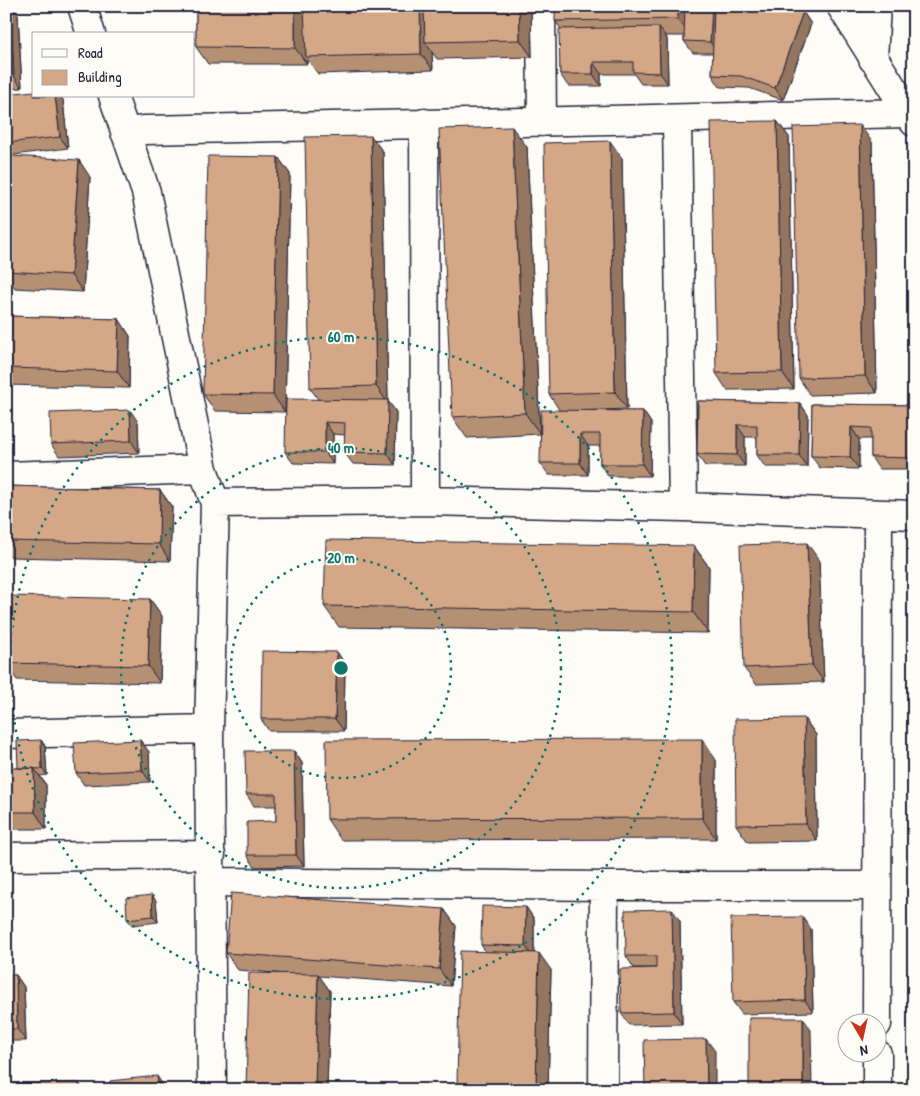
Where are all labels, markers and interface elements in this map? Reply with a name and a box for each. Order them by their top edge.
legend [32,32,195,98]
text: Road [78,42,103,63]
text: Building [78,66,122,87]
text: 60 m [328,326,354,347]
text: 40 m [328,437,354,458]
text: 20 m [327,547,355,568]
centre of rings [332,659,350,677]
north arrow [838,1014,888,1064]
text: N [858,1041,869,1061]

